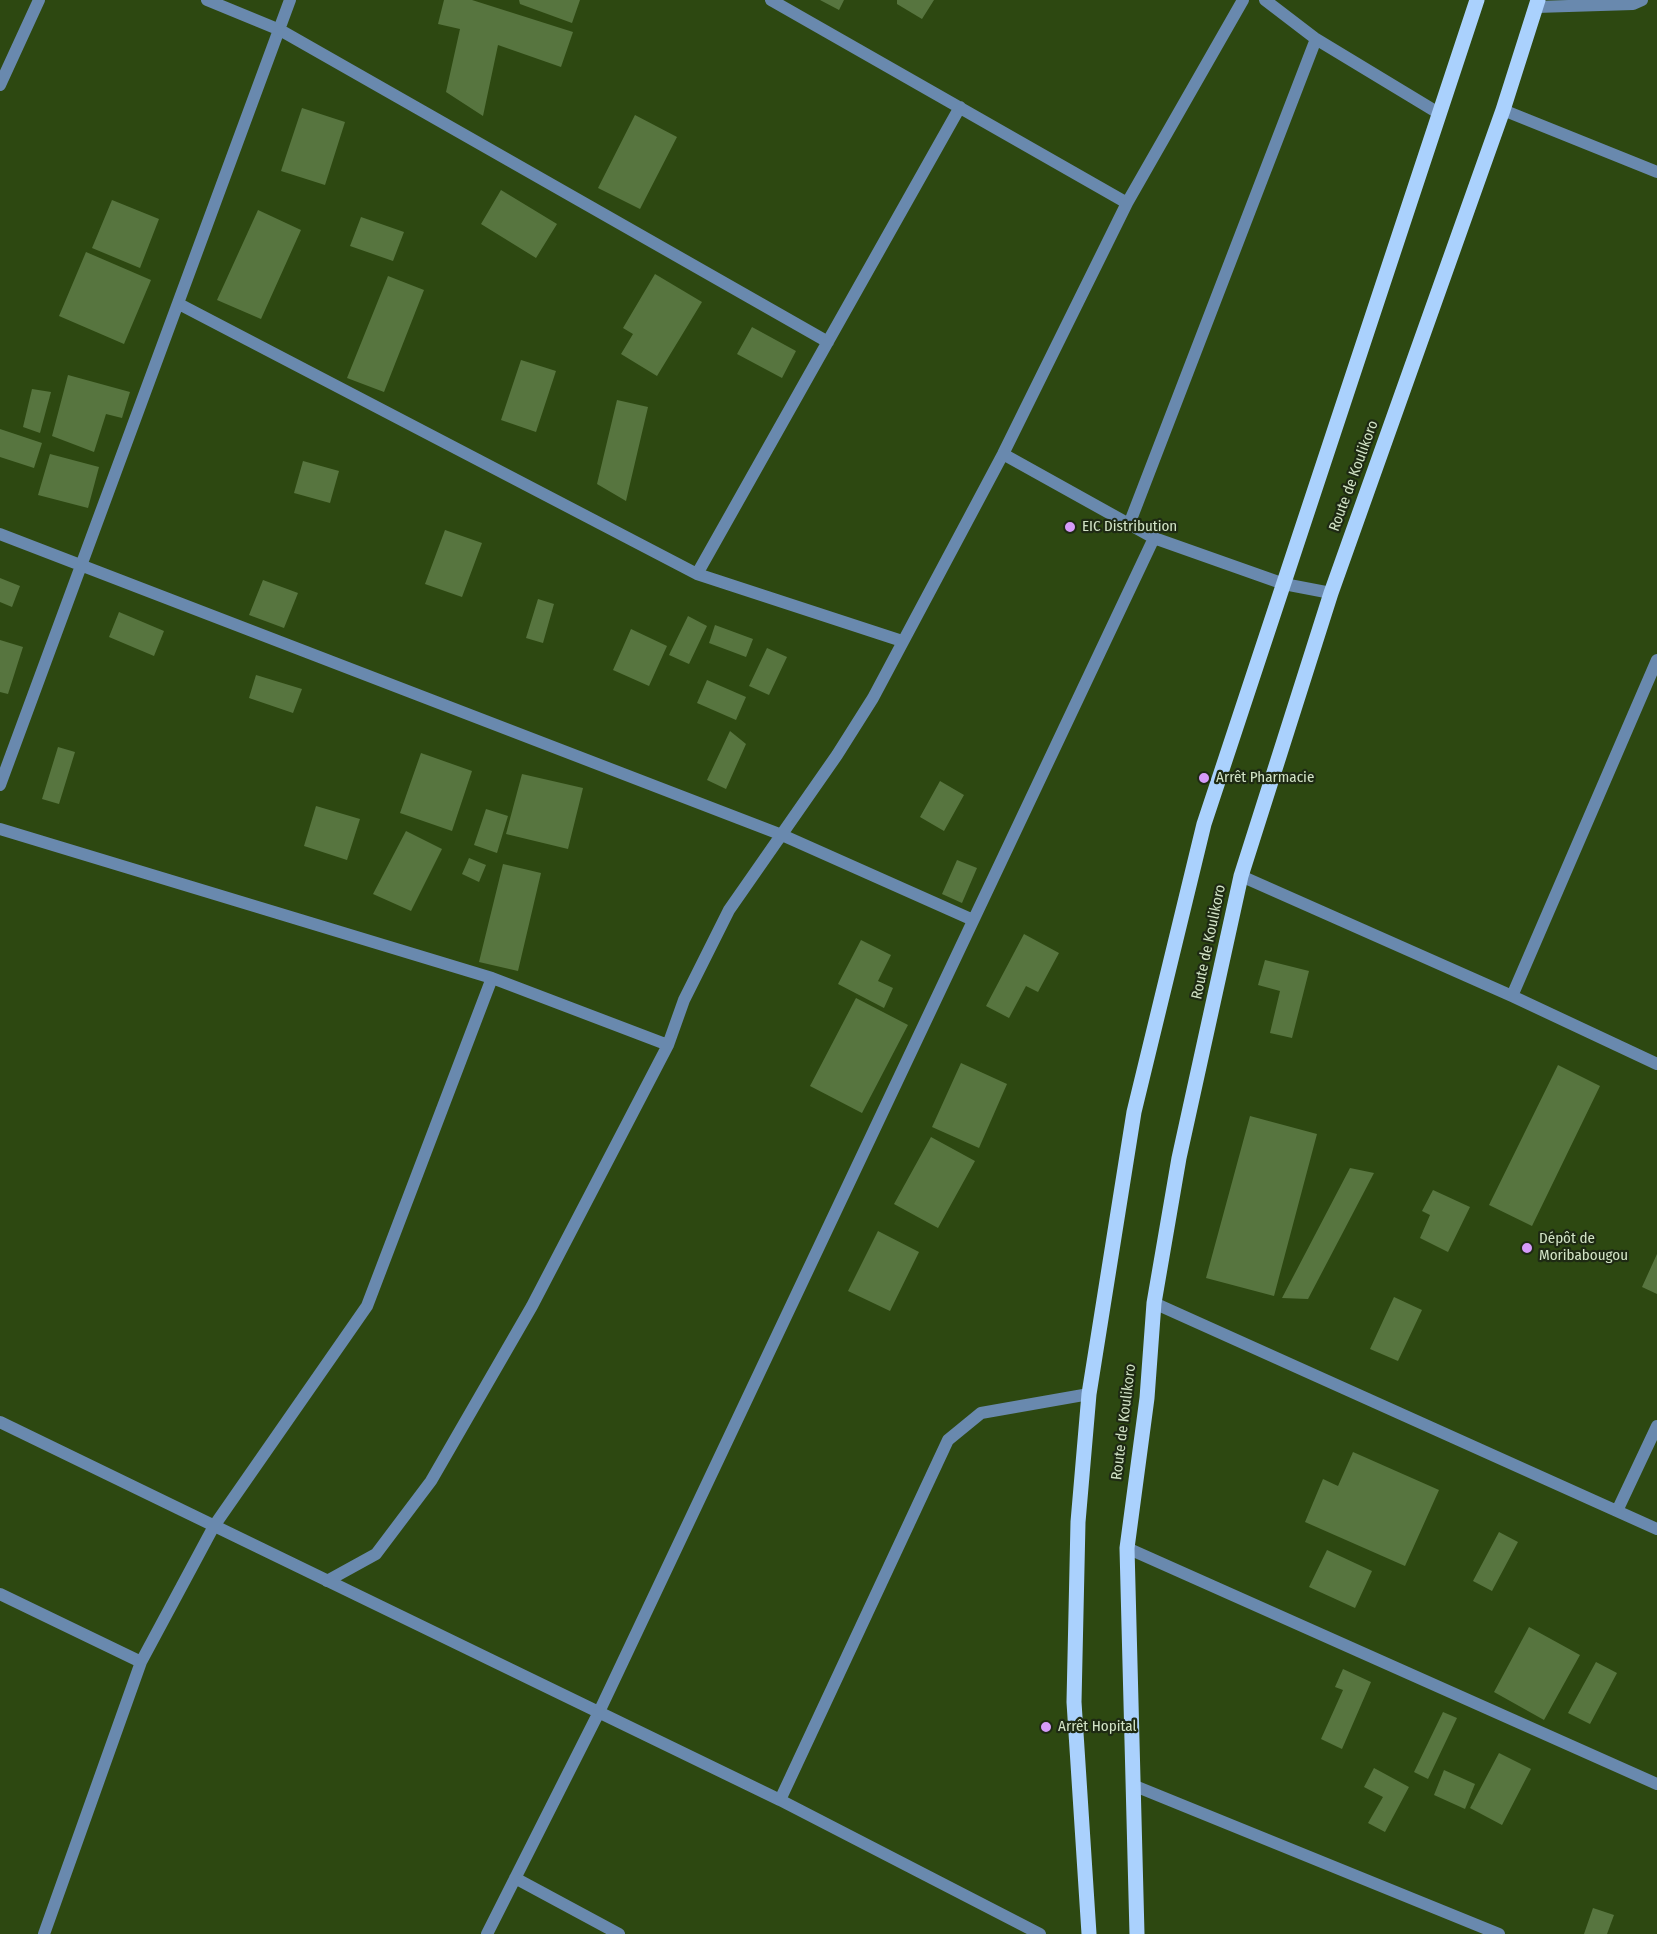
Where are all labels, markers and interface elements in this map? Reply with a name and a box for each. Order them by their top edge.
street label: Route de Koulikoro [1326,418,1382,534]
place label: EIC Distribution [1082,518,1177,536]
marker: EIC Distribution [1063,520,1077,534]
place label: Arrêt Pharmacie [1216,769,1314,787]
marker: Arrêt Pharmacie [1197,771,1211,785]
street label: Route de Koulikoro [1188,883,1230,1001]
place label: Dépôt de Moribabougou [1539,1230,1628,1265]
marker: Dépôt de Moribabougou [1520,1241,1534,1255]
street label: Route de Koulikoro [1108,1363,1140,1481]
place label: Arrêt Hopital [1058,1718,1136,1736]
marker: Arrêt Hopital [1039,1720,1053,1734]

